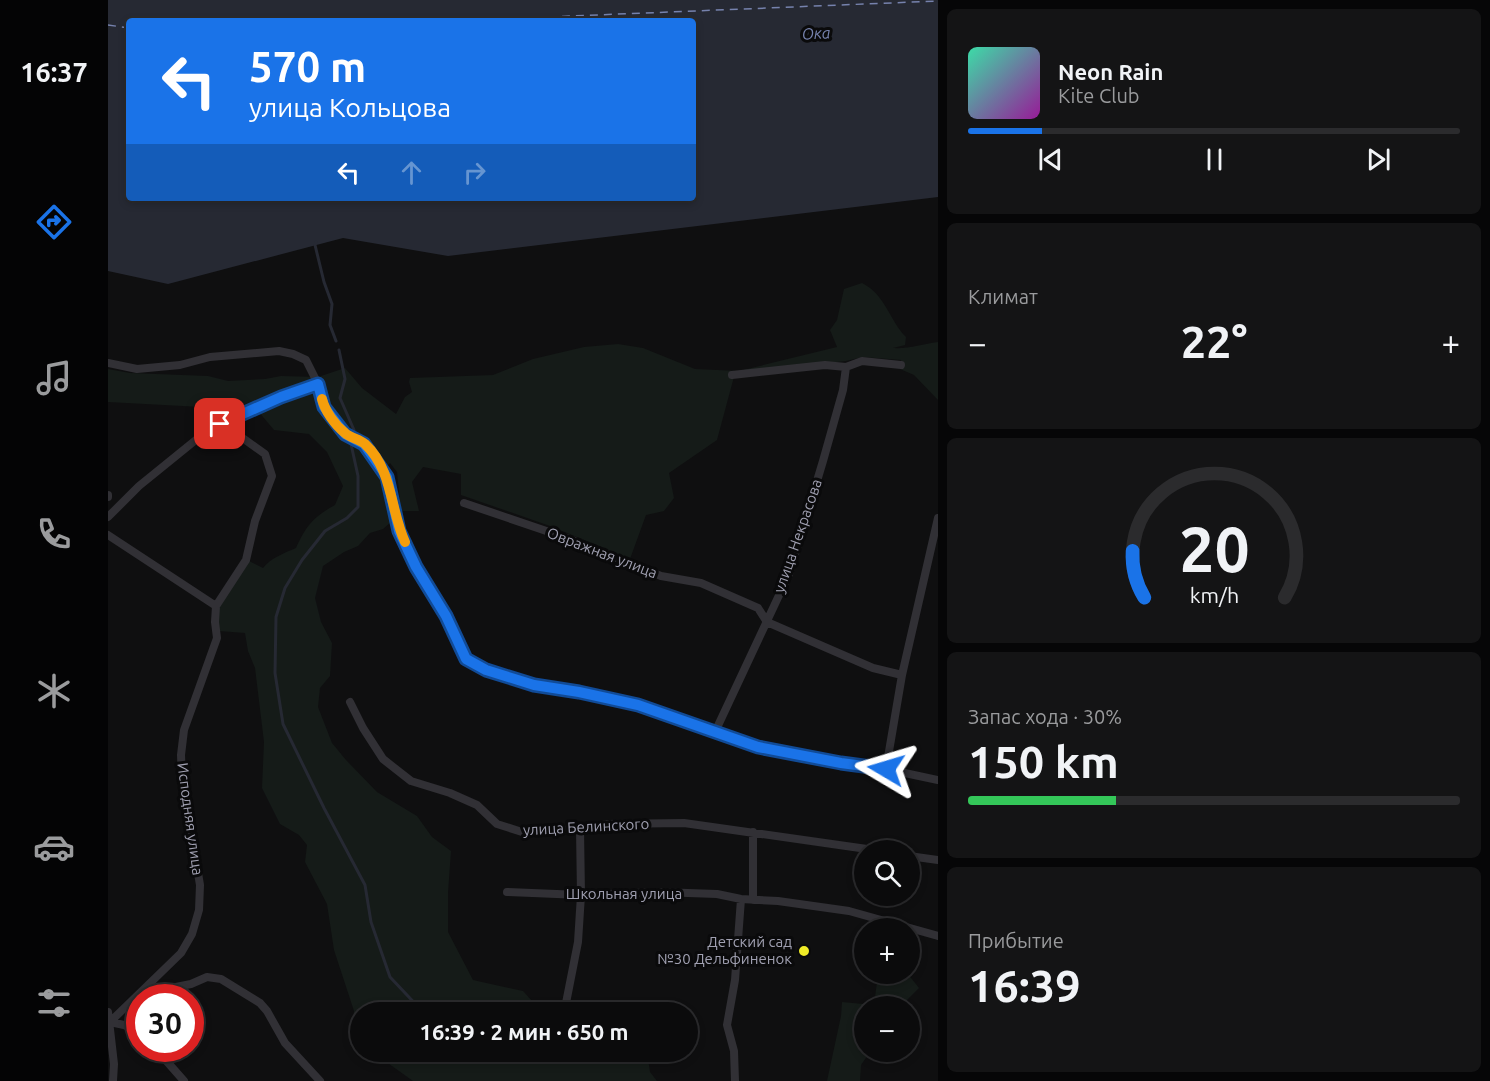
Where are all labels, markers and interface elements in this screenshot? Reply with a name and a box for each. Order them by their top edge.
water label: Ока [801,23,831,43]
icon: left [150,42,228,120]
text: 570 m [249,43,366,90]
text: 16:37 [20,57,88,87]
text: Neon Rain [1058,59,1163,84]
text: Kite Club [1058,84,1140,107]
text: улица Кольцова [249,92,451,122]
icon: previous [1034,143,1067,176]
icon: pause [1198,143,1231,176]
icon: next [1362,143,1395,176]
icon: left [332,156,365,189]
icon: ahead [395,156,428,189]
icon: right [458,156,491,189]
icon: directions [33,201,75,243]
text: Климат [968,285,1038,308]
text: 22° [1181,316,1247,367]
text: − [968,324,987,361]
text: + [1441,324,1460,361]
icon: music [33,357,75,399]
pin [194,398,245,449]
icon: arrive [203,407,236,440]
street label: улица Некрасова [770,477,825,595]
icon: phone [33,513,75,555]
text: 20 [1179,514,1249,584]
street label: Овражная улица [545,524,660,581]
text: km/h [1189,583,1239,607]
icon: climate [33,670,75,712]
text: Запас хода · 30% [968,705,1122,728]
text: 150 km [968,736,1119,787]
position arrow [854,737,918,801]
street label: Исподняя улица [174,762,207,876]
street label: улица Белинского [522,815,650,838]
icon: car [33,826,75,868]
map controls [854,840,920,1062]
button: search [854,840,920,906]
street label: Школьная улица [566,885,682,902]
button: + [854,918,920,984]
text: Прибытие [968,929,1064,952]
place label: Детский сад №30 Дельфиненок [657,933,792,967]
marker: Детский сад №30 Дельфиненок [797,944,811,958]
text: 16:39 [968,960,1081,1011]
icon: filters [33,982,75,1024]
speed limit sign: 30 [126,984,204,1062]
button: − [854,996,920,1062]
text: 16:39 · 2 мин · 650 m [420,1019,628,1044]

